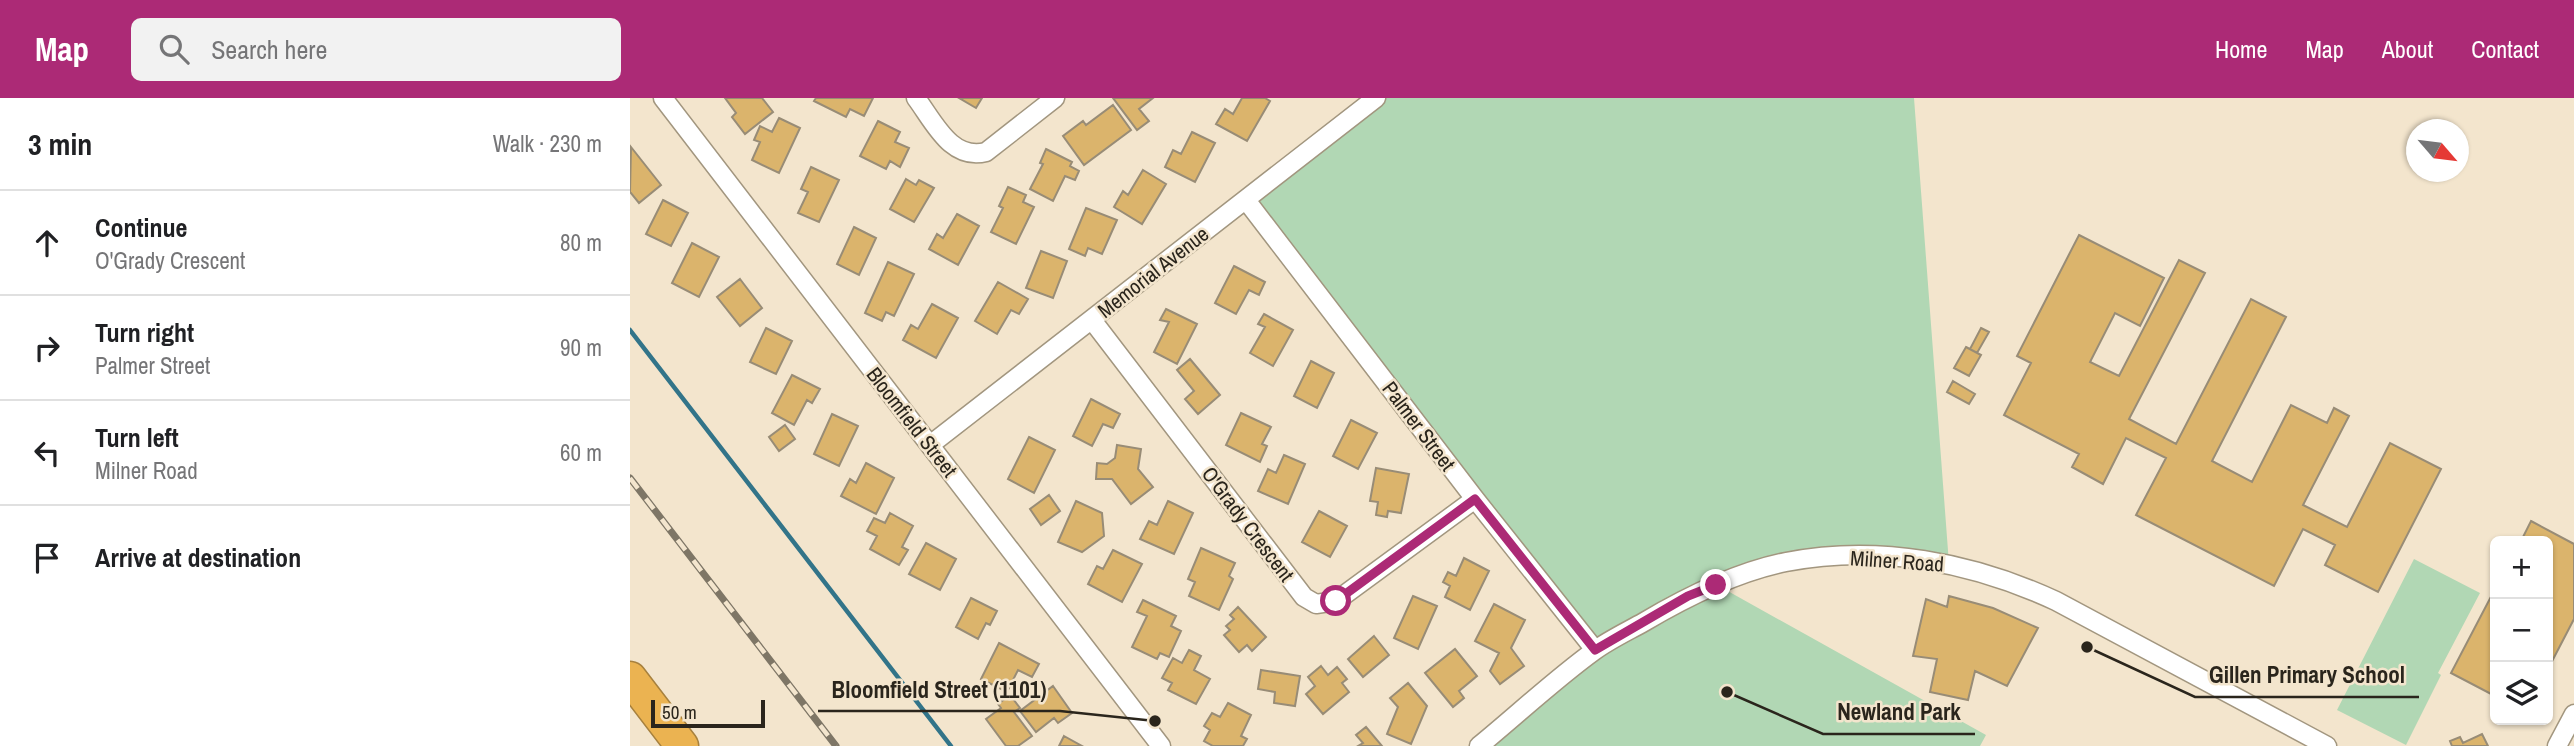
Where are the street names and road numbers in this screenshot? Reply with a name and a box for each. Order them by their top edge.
street label: Memorial Avenue [1091,219,1215,325]
street label: Bloomfield Street [860,361,964,483]
street label: Palmer Street [1376,375,1462,477]
street label: O'Grady Crescent [1195,460,1301,588]
street label: Milner Road [1849,543,1945,579]

